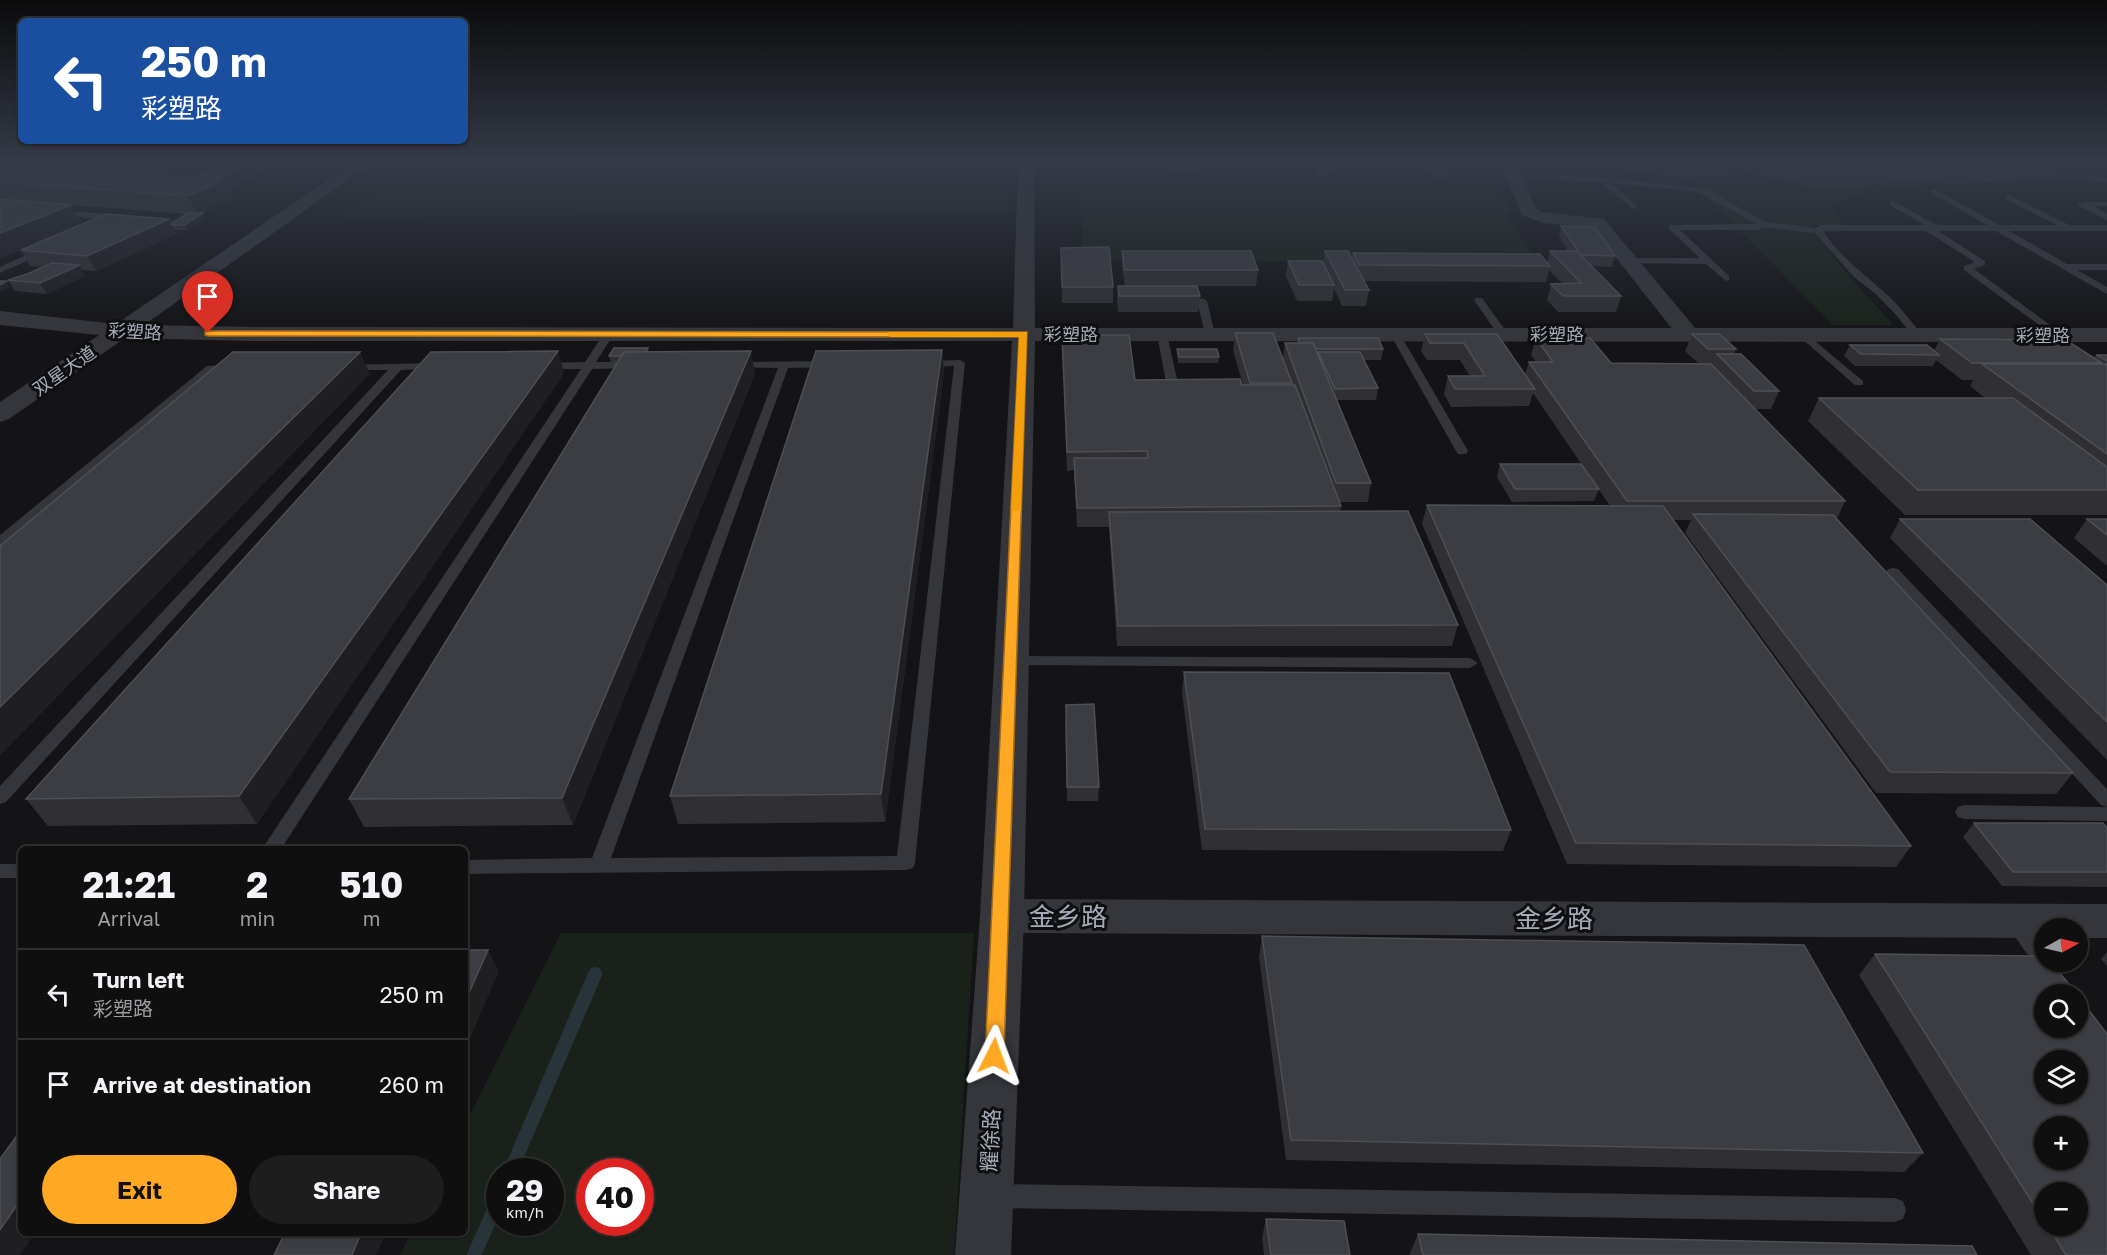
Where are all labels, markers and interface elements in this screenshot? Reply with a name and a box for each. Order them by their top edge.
text: 250 m [141,36,267,86]
icon: left [42,42,120,120]
text: 彩塑路 [141,92,222,124]
pin [182,271,233,333]
icon: arrive [191,280,224,313]
street label: 彩塑路 [107,319,163,343]
street label: 彩塑路 [1044,323,1098,345]
street label: 彩塑路 [1530,323,1584,345]
street label: 彩塑路 [2016,324,2070,346]
street label: 双星大道 [28,340,100,400]
text: 21:21 [83,863,175,906]
text: 2 [246,863,268,906]
text: 510 [340,863,403,906]
street label: 金乡路 [1029,901,1107,932]
street label: 金乡路 [1515,903,1593,934]
text: Arrival [97,906,160,930]
text: min [240,906,275,930]
text: m [363,906,380,930]
north arrow [2034,918,2088,972]
map controls [2034,918,2088,1236]
text: Turn left [93,966,184,993]
icon: left [42,978,75,1011]
text: 250 m [380,981,444,1008]
button: search [2034,984,2088,1038]
text: 彩塑路 [93,996,153,1020]
position arrow [962,1024,1026,1088]
button: layers [2034,1050,2088,1104]
icon: arrive [42,1068,75,1101]
text: Arrive at destination [93,1071,311,1098]
text: 260 m [379,1071,444,1098]
street label: 耀徐路 [975,1108,1005,1172]
button: + [2034,1116,2088,1170]
button: Exit [42,1155,237,1224]
button: Share [249,1155,444,1224]
speed limit sign: 40 [576,1158,654,1236]
text: 29 [506,1172,544,1208]
button: − [2034,1182,2088,1236]
text: km/h [506,1203,544,1221]

